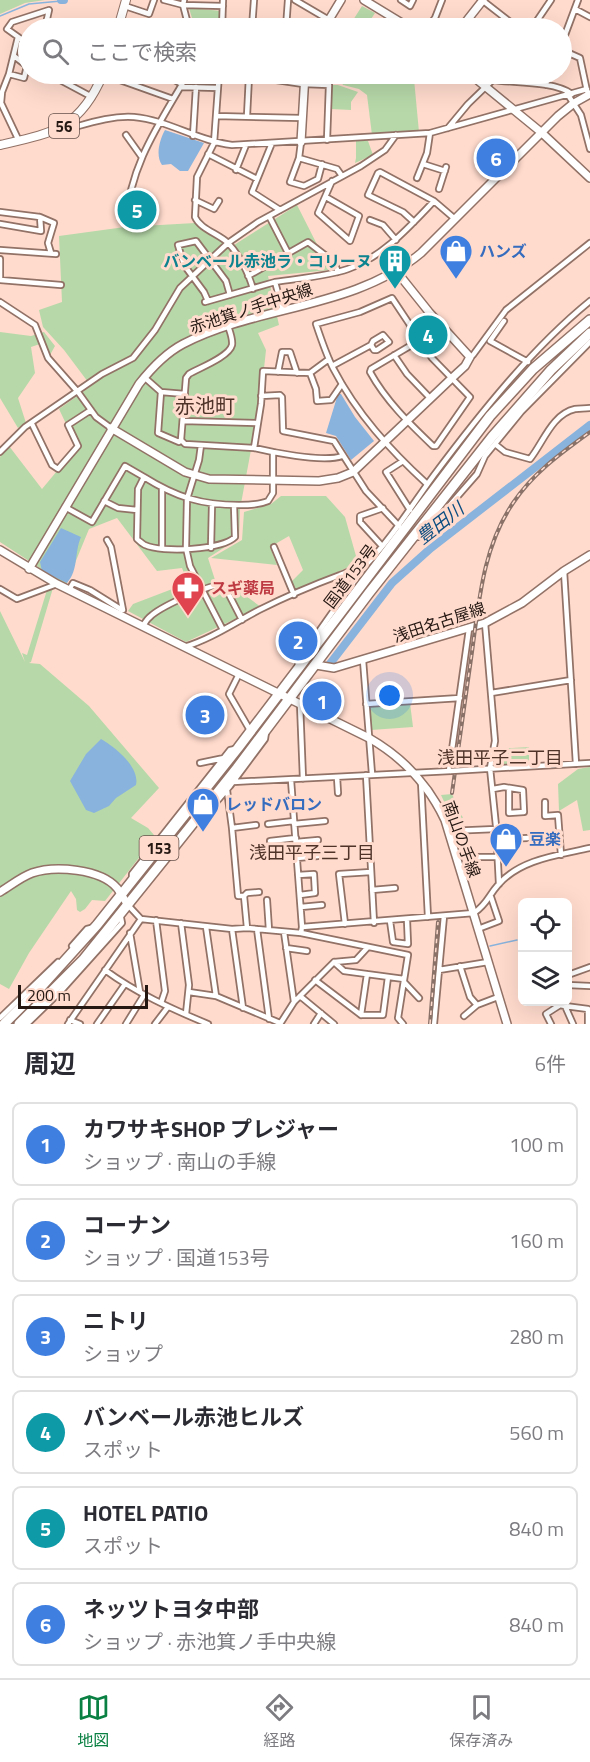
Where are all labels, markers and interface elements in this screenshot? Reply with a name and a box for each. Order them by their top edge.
search box [18,18,572,84]
icon: search [39,35,72,68]
text: ここで検索 [87,35,197,69]
road number: 56 [49,114,79,138]
pin: 6 [476,136,516,180]
pin: 5 [118,188,156,232]
shop icon: ハンズ [438,233,474,280]
place label: ハンズ [479,239,527,263]
building icon: バンベール赤池ラ・コリーヌ [377,243,413,290]
place label: バンベール赤池ラ・コリーヌ [163,249,372,273]
street label: 赤池箕ノ手中央線 [186,277,316,339]
pin: 4 [408,312,448,358]
district label: 赤池町 [175,390,235,421]
water label: 豊田川 [410,495,471,550]
street label: 国道153号 [318,539,382,613]
pharmacy icon: スギ薬局 [170,570,206,617]
place label: スギ薬局 [211,576,275,600]
street label: 浅田名古屋線 [390,596,488,648]
pin: 2 [278,618,318,664]
pin: 1 [302,678,342,724]
your location [375,681,404,710]
pin: 3 [186,692,224,738]
district label: 浅田平子二丁目 [437,744,563,771]
shop icon: レッドバロン [185,786,221,833]
place label: レッドバロン [226,792,322,816]
street label: 南山の手線 [437,797,487,881]
shop icon: 豆楽 [488,821,524,868]
place label: 豆楽 [529,827,561,851]
road number: 153 [140,836,178,860]
district label: 浅田平子三丁目 [249,839,375,866]
map controls [518,898,572,1006]
button: locate [518,898,572,952]
button: layers [518,952,572,1006]
scale bar [18,982,148,1010]
text: 200 m [27,983,71,1007]
text: 周辺 [24,1044,76,1083]
text: 6件 [535,1048,566,1079]
text: カワサキSHOP プレジャー [83,1112,339,1146]
text: 1 [40,1129,51,1160]
text: 100 m [509,1129,564,1160]
text: ショップ · 南山の手線 [83,1146,276,1177]
text: コーナン [83,1208,171,1242]
text: 2 [40,1225,51,1256]
text: 160 m [509,1225,564,1256]
text: ショップ · 国道153号 [83,1242,270,1273]
text: ニトリ [83,1304,149,1338]
text: 3 [40,1321,51,1352]
text: 280 m [509,1321,564,1352]
text: ショップ [83,1338,163,1369]
text: バンベール赤池ヒルズ [83,1400,304,1434]
text: 4 [40,1417,51,1448]
text: 560 m [509,1417,564,1448]
text: スポット [83,1434,163,1465]
text: HOTEL PATIO [83,1496,208,1530]
text: 5 [40,1513,51,1544]
text: 840 m [509,1513,564,1544]
text: スポット [83,1530,163,1561]
text: ネッツトヨタ中部 [83,1592,259,1626]
text: 6 [40,1609,51,1640]
text: 840 m [509,1609,564,1640]
text: ショップ · 赤池箕ノ手中央線 [83,1626,336,1657]
tab: 地図 [77,1691,110,1752]
tab: 経路 [263,1691,296,1752]
tab: 保存済み [449,1691,513,1752]

